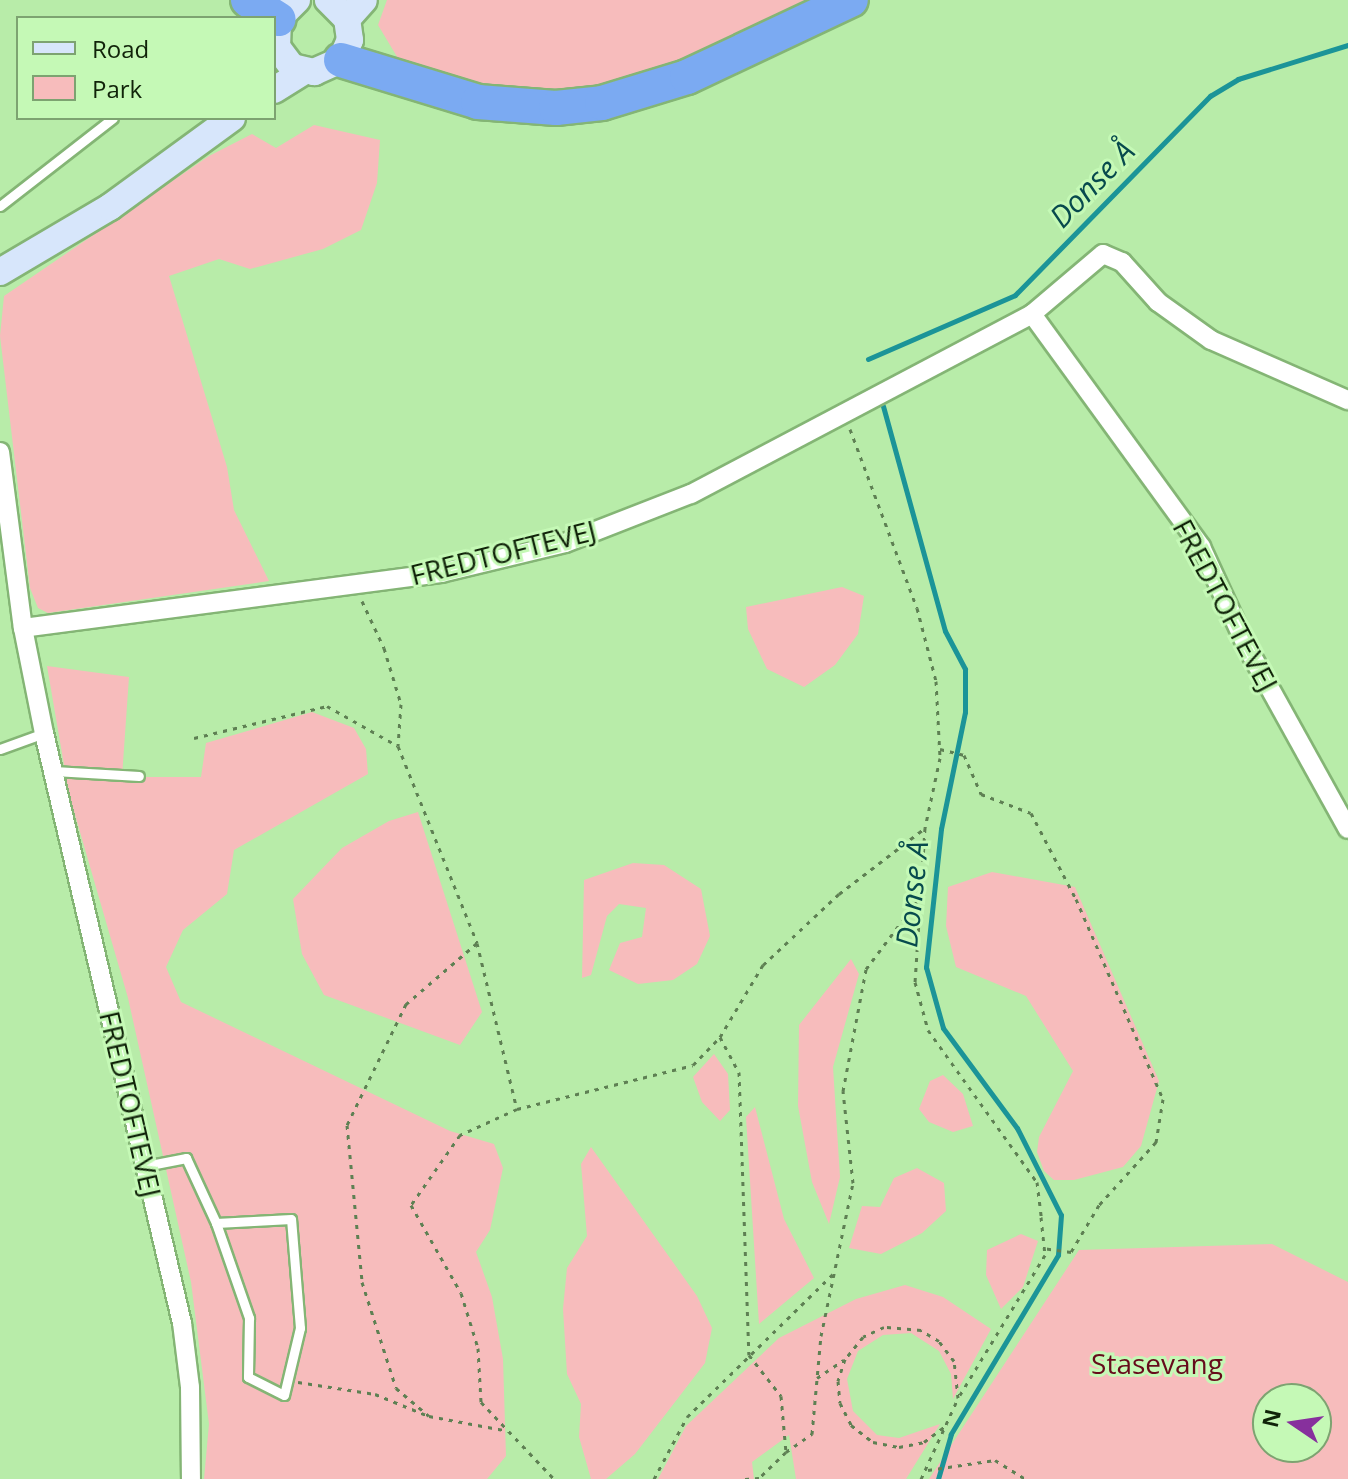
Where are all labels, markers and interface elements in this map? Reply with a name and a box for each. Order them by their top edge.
legend [16,16,276,120]
text: Road [92,32,149,65]
text: Park [92,72,142,105]
water label: Donse Å [1042,133,1142,235]
street label: FREDTOFTEVEJ [407,513,599,591]
street label: FREDTOFTEVEJ [1167,513,1285,697]
water label: Donse Å [889,839,935,949]
street label: FREDTOFTEVEJ [93,1008,169,1200]
park label: Stasevang [1091,1346,1223,1380]
north arrow [1252,1383,1332,1463]
text: N [1254,1406,1287,1430]

